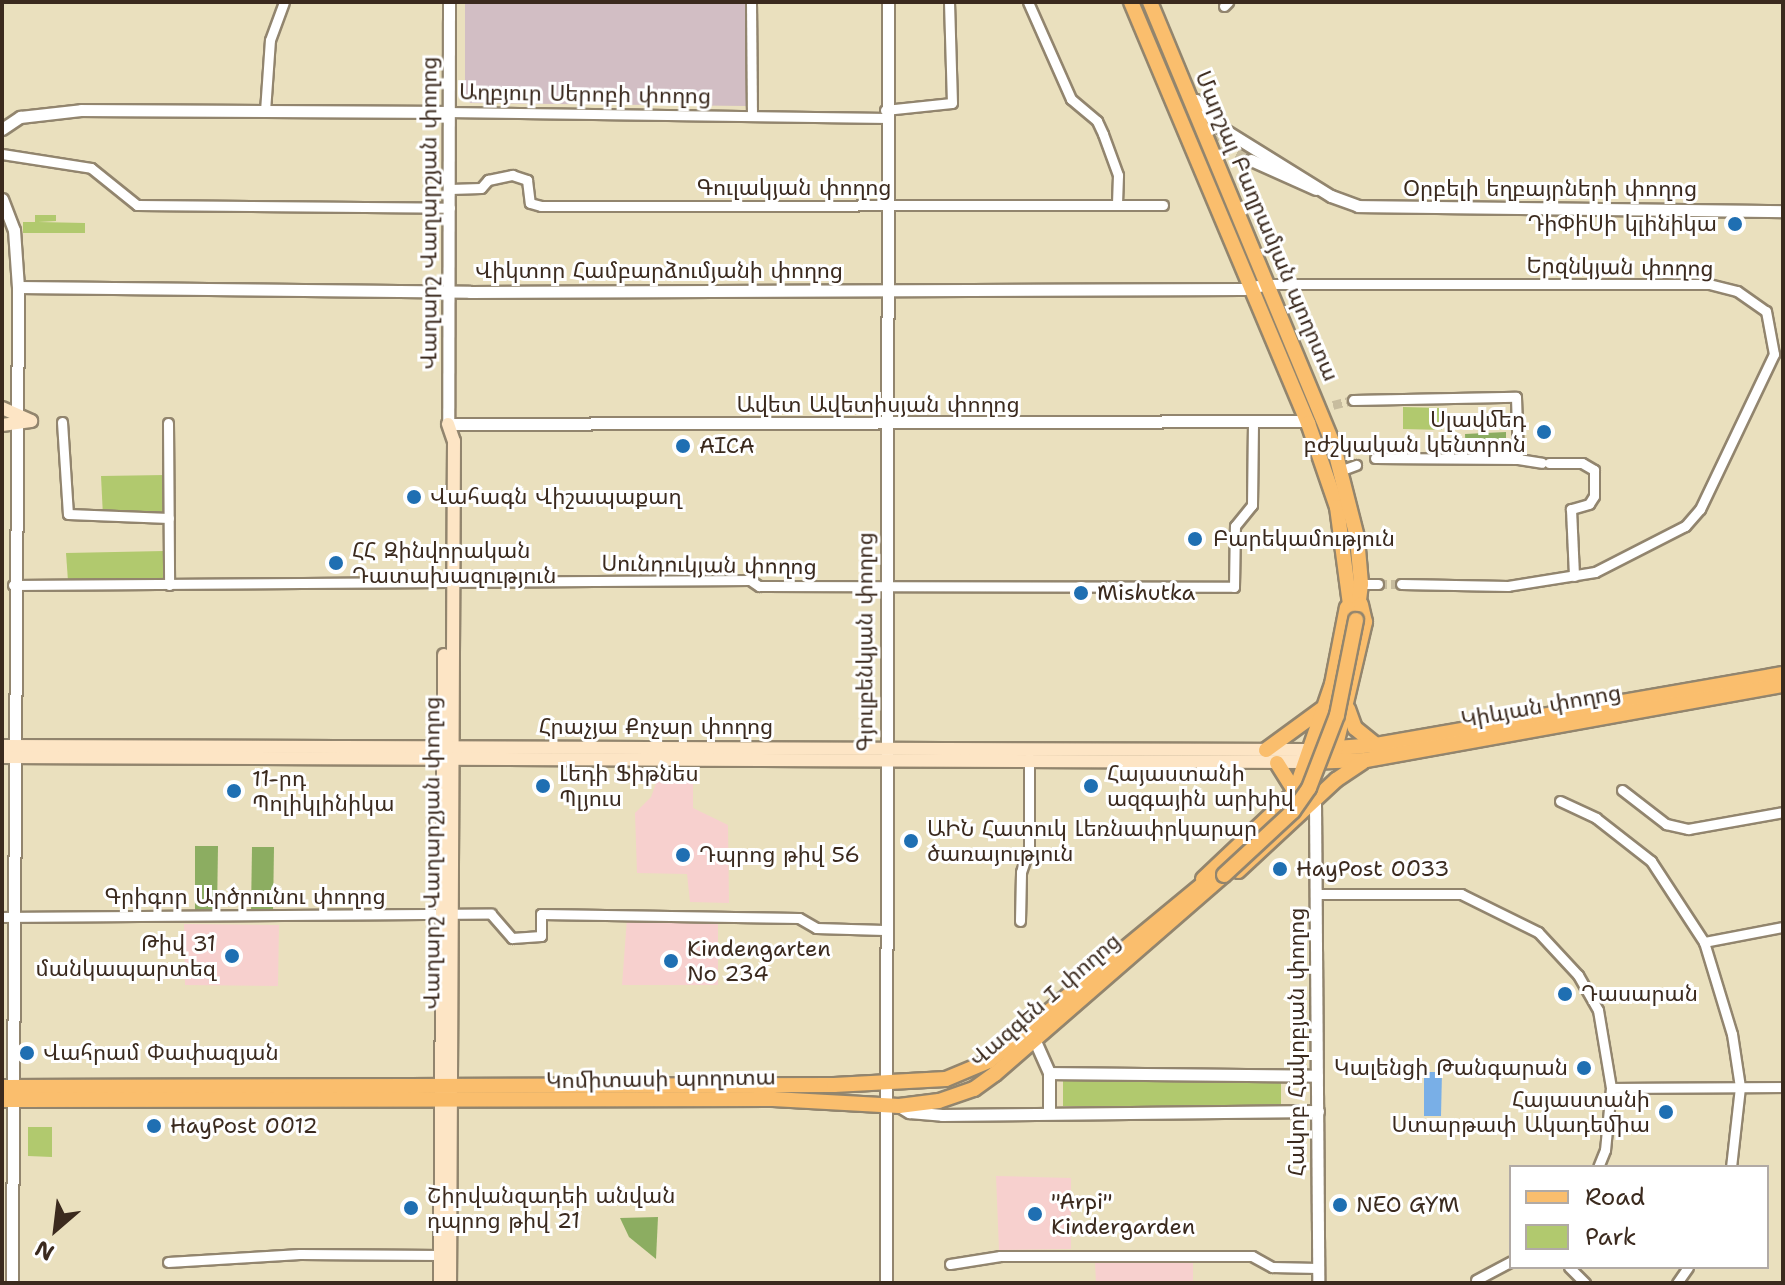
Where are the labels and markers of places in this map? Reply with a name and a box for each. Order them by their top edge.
place label: ԴիՓիՍի կլինիկա [1527,211,1717,237]
marker: ԴիՓիՍի կլինիկա [1724,213,1746,235]
place label: Սլավմեդ բժշկական կենտրոն [1304,406,1526,458]
marker: Սլավմեդ բժշկական կենտրոն [1533,421,1555,443]
place label: AICA [699,433,755,459]
marker: AICA [674,437,692,455]
place label: Վահագն Վիշապաքաղ [430,484,682,510]
marker: Վահագն Վիշապաքաղ [405,488,423,506]
place label: Բարեկամություն [1213,526,1395,552]
marker: Բարեկամություն [1184,528,1206,550]
place label: ՀՀ Զինվորական Դատախազություն [352,537,556,588]
marker: ՀՀ Զինվորական Դատախազություն [327,554,345,572]
place label: Mishutka [1097,580,1195,606]
marker: Mishutka [1072,584,1090,602]
place label: Լեդի Ֆիթնես Պլյուս [559,760,699,812]
place label: Հայաստանի ազգային արխիվ [1107,760,1294,812]
place label: 11-րդ Պոլիկլինիկա [252,765,394,816]
marker: Լեդի Ֆիթնես Պլյուս [534,777,552,795]
marker: Հայաստանի ազգային արխիվ [1082,777,1100,795]
marker: 11-րդ Պոլիկլինիկա [223,780,245,802]
place label: ԱԻՆ Հատուկ Լեռնափրկարար ծառայություն [927,815,1257,866]
marker: ԱԻՆ Հատուկ Լեռնափրկարար ծառայություն [902,832,920,850]
place label: Դպրոց թիվ 56 [699,842,860,868]
marker: Դպրոց թիվ 56 [674,846,692,864]
place label: HayPost 0033 [1296,856,1449,882]
marker: HayPost 0033 [1271,860,1289,878]
place label: Թիվ 31 մանկապարտեզ [36,930,216,982]
place label: Kindengarten No 234 [687,935,831,986]
marker: Թիվ 31 մանկապարտեզ [223,947,241,965]
marker: Kindengarten No 234 [662,952,680,970]
place label: Դասարան [1581,981,1698,1007]
marker: Դասարան [1556,985,1574,1003]
place label: Վահրամ Փափազյան [43,1040,279,1066]
marker: Վահրամ Փափազյան [18,1044,36,1062]
place label: Կալենցի Թանգարան [1334,1055,1568,1081]
marker: Կալենցի Թանգարան [1575,1059,1593,1077]
place label: Հայաստանի Ստարթափ Ակադեմիա [1391,1086,1650,1138]
marker: Հայաստանի Ստարթափ Ակադեմիա [1657,1103,1675,1121]
place label: HayPost 0012 [170,1113,318,1139]
marker: HayPost 0012 [145,1117,163,1135]
place label: Շիրվանզադեի անվան դպրոց թիվ 21 [427,1182,676,1234]
place label: "Arpi" Kindergarden [1051,1188,1195,1240]
place label: NEO GYM [1356,1192,1459,1218]
marker: NEO GYM [1331,1196,1349,1214]
marker: Շիրվանզադեի անվան դպրոց թիվ 21 [402,1199,420,1217]
marker: "Arpi" Kindergarden [1026,1205,1044,1223]

